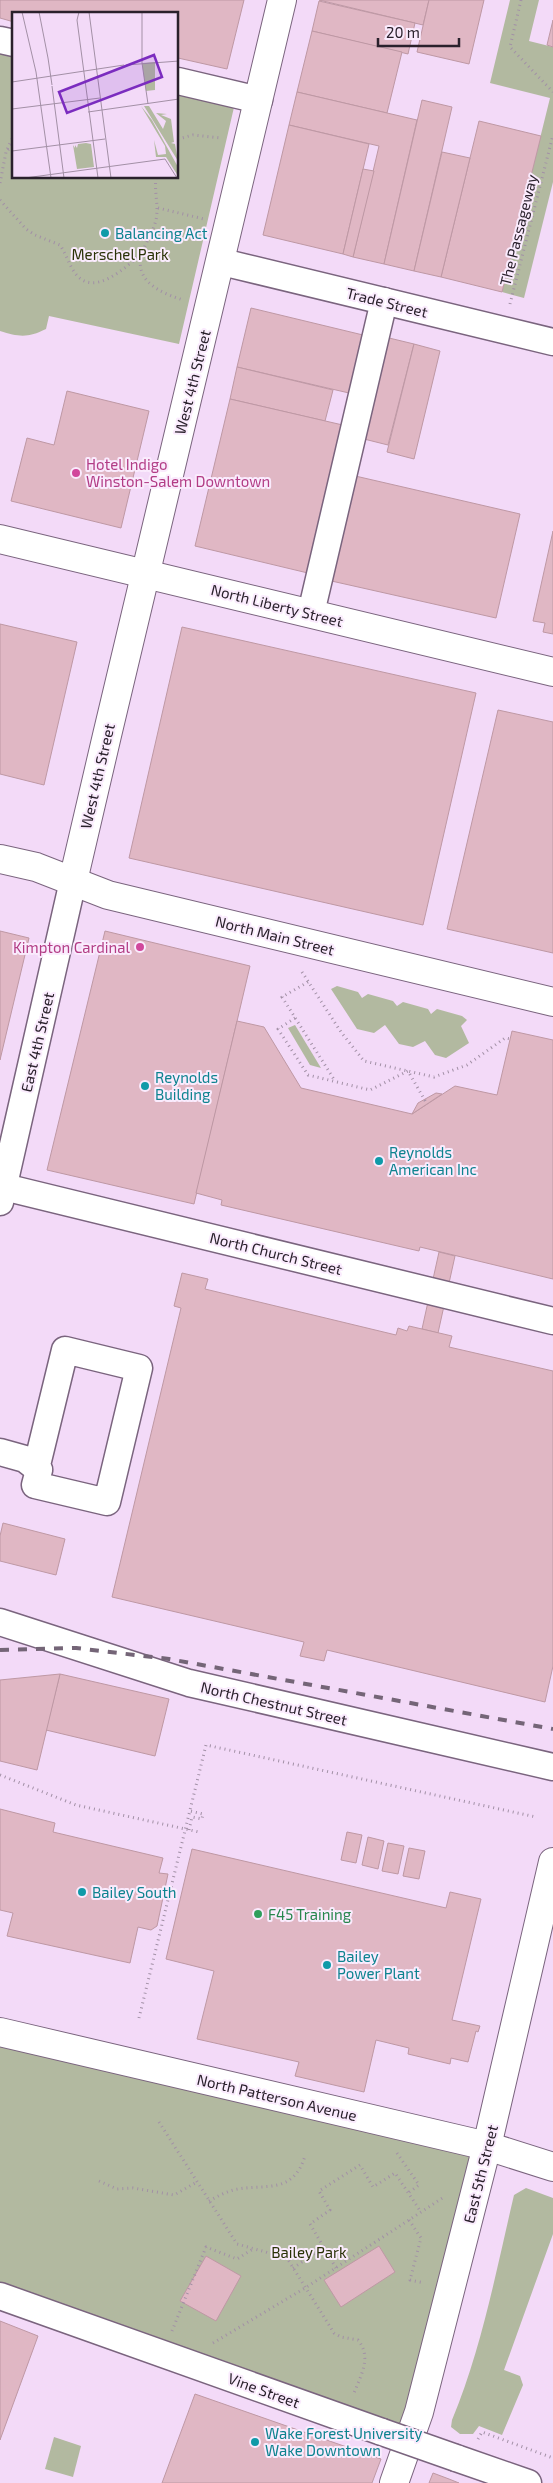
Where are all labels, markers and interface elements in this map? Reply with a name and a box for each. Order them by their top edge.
inset map [12,12,179,179]
scale bar [378,15,459,47]
text: 20 m [386,23,420,41]
street label: The Passageway [495,172,541,288]
place label: Balancing Act [115,224,208,242]
marker: Balancing Act [99,227,111,239]
park label: Merschel Park [71,245,169,263]
street label: Trade Street [344,283,430,321]
street label: West 4th Street [170,327,214,436]
place label: Hotel Indigo Winston-Salem Downtown [86,455,270,490]
marker: Hotel Indigo Winston-Salem Downtown [70,467,82,479]
street label: North Liberty Street [209,580,345,630]
street label: West 4th Street [76,721,118,830]
street label: North Main Street [214,912,337,959]
place label: Kimpton Cardinal [13,938,131,956]
marker: Kimpton Cardinal [134,941,146,953]
street label: East 4th Street [17,990,57,1094]
place label: Reynolds Building [155,1068,218,1103]
marker: Reynolds Building [139,1080,151,1092]
place label: Reynolds American Inc [389,1143,477,1178]
marker: Reynolds American Inc [373,1155,385,1167]
street label: North Church Street [208,1228,344,1278]
street label: North Chestnut Street [199,1677,349,1729]
place label: Bailey South [92,1883,177,1901]
marker: Bailey South [76,1886,88,1898]
place label: F45 Training [268,1905,352,1923]
marker: F45 Training [252,1908,264,1920]
place label: Bailey Power Plant [337,1947,420,1982]
marker: Bailey Power Plant [321,1959,333,1971]
street label: North Patterson Avenue [195,2070,359,2124]
street label: East 5th Street [459,2123,501,2225]
park label: Bailey Park [271,2243,347,2261]
street label: Vine Street [226,2369,302,2411]
place label: Wake Forest University Wake Downtown [265,2424,422,2459]
marker: Wake Forest University Wake Downtown [249,2436,261,2448]

